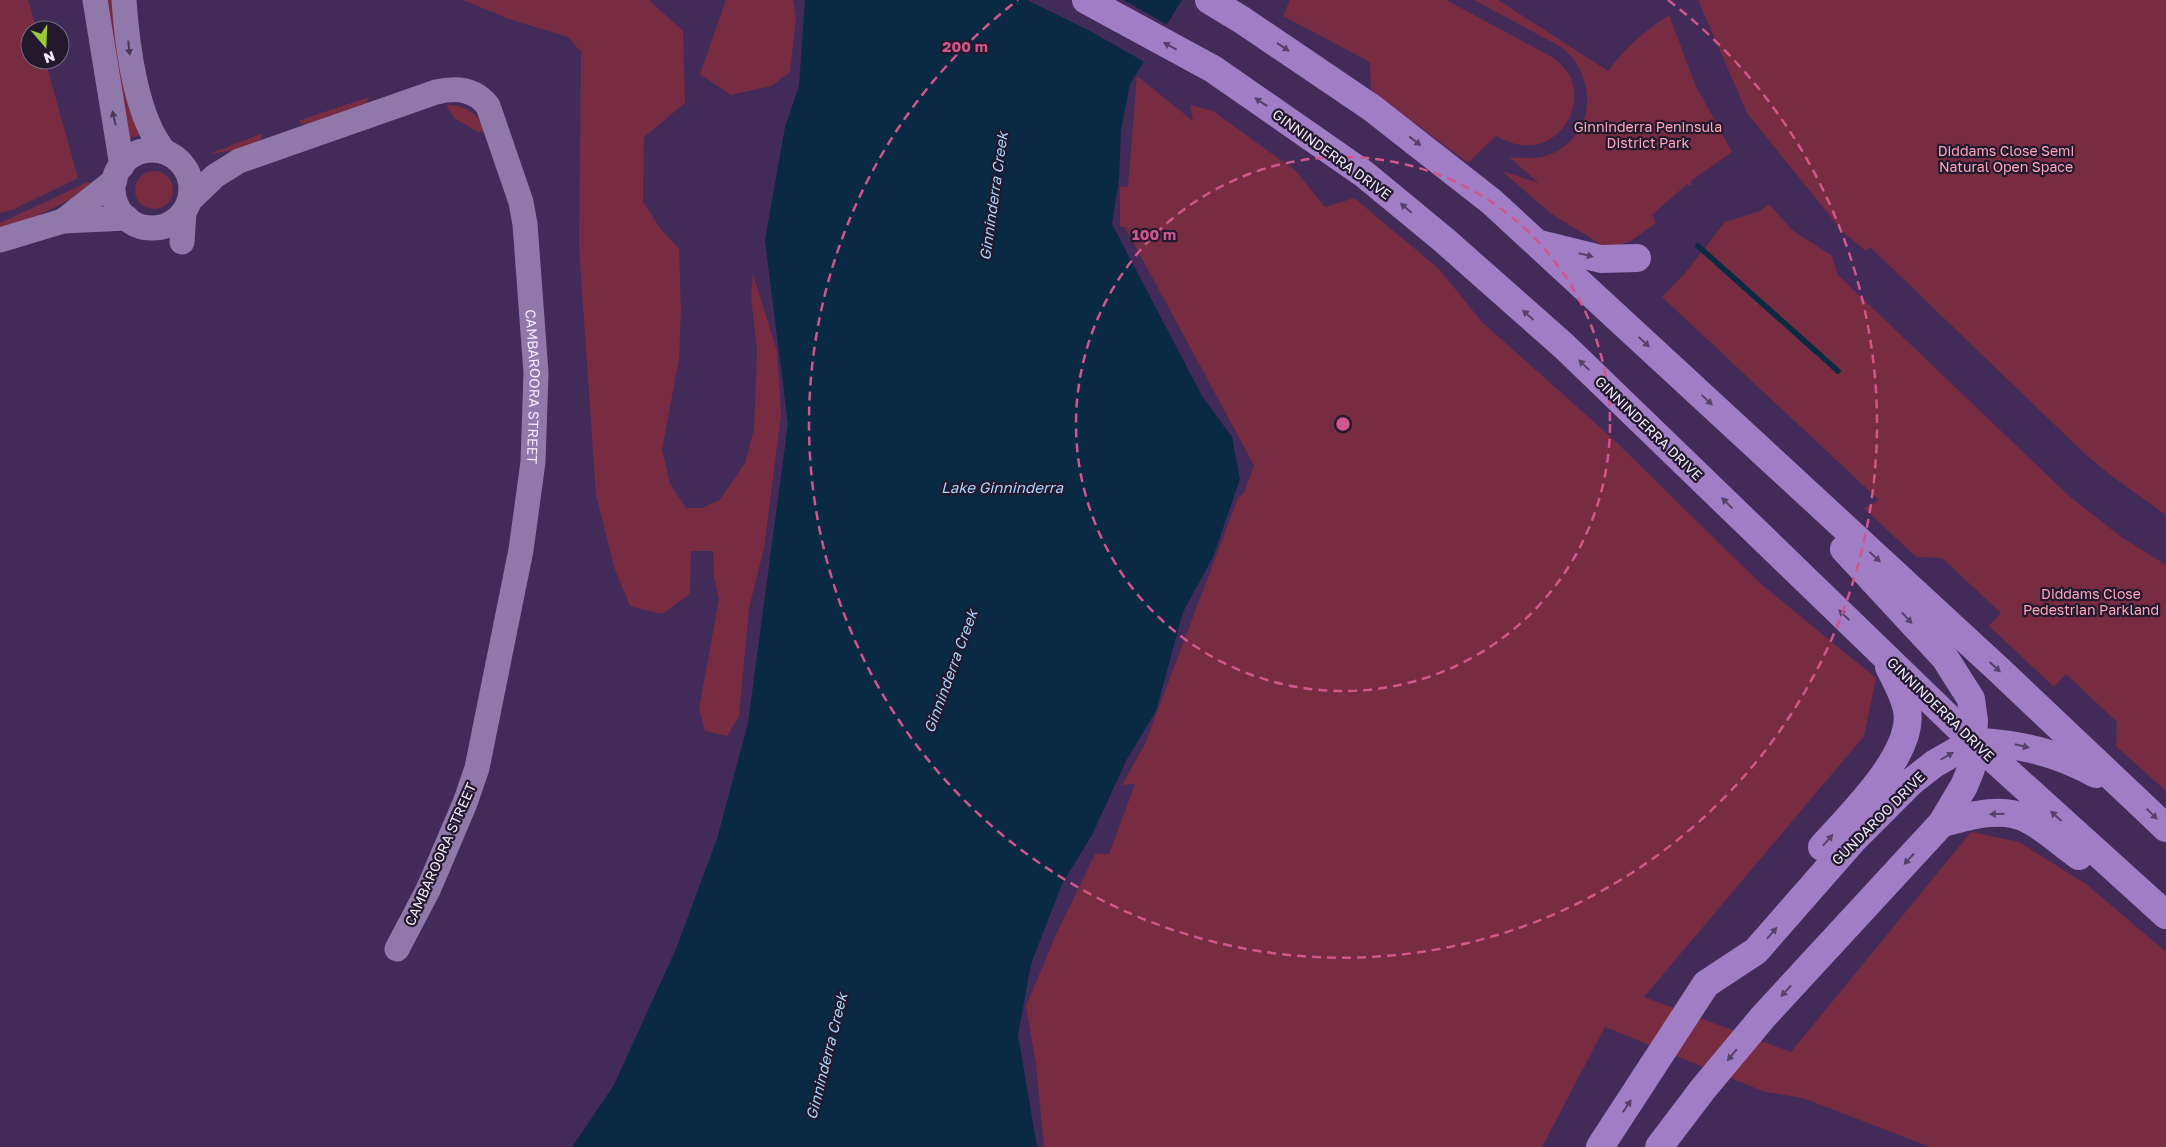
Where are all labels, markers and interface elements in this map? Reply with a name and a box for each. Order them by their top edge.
north arrow [20,20,70,70]
text: 200 m [942,37,988,55]
one-way arrow [125,41,133,57]
one-way arrow [1163,42,1177,50]
one-way arrow [1276,42,1290,52]
text: N [42,48,57,68]
one-way arrow [1254,98,1267,107]
street label: GINNINDERRA DRIVE [1269,105,1395,203]
one-way arrow [110,110,118,125]
park label: Ginninderra Peninsula District Park [1574,118,1722,151]
water label: Ginninderra Creek [975,129,1011,262]
one-way arrow [1408,136,1421,147]
park label: Diddams Close Semi Natural Open Space [1938,142,2074,175]
one-way arrow [1400,203,1413,214]
text: 100 m [1132,225,1176,243]
one-way arrow [1578,251,1593,259]
street label: CAMBAROORA STREET [523,309,545,465]
one-way arrow [1523,309,1535,321]
one-way arrow [1638,336,1650,348]
one-way arrow [1578,359,1590,371]
street label: GINNINDERRA DRIVE [1592,372,1706,484]
one-way arrow [1700,394,1712,406]
centre of rings [1334,415,1352,433]
water label: Lake Ginninderra [941,478,1064,496]
one-way arrow [1721,497,1733,509]
one-way arrow [1869,551,1882,562]
park label: Diddams Close Pedestrian Parkland [2023,585,2159,618]
water label: Ginninderra Creek [919,606,981,735]
one-way arrow [1838,609,1850,621]
one-way arrow [1901,611,1913,623]
street label: GINNINDERRA DRIVE [1884,653,1998,765]
one-way arrow [1988,661,2000,673]
one-way arrow [2015,742,2030,750]
one-way arrow [1940,752,1955,760]
street label: GUNDAROO DRIVE [1828,768,1928,868]
street label: CAMBAROORA STREET [401,780,479,928]
one-way arrow [2146,808,2158,820]
one-way arrow [1988,810,2004,818]
one-way arrow [2051,810,2063,822]
one-way arrow [1823,833,1834,846]
one-way arrow [1903,853,1914,866]
one-way arrow [1766,927,1777,939]
one-way arrow [1780,985,1792,997]
water label: Ginninderra Creek [802,989,851,1121]
one-way arrow [1726,1048,1737,1061]
one-way arrow [1622,1100,1632,1113]

